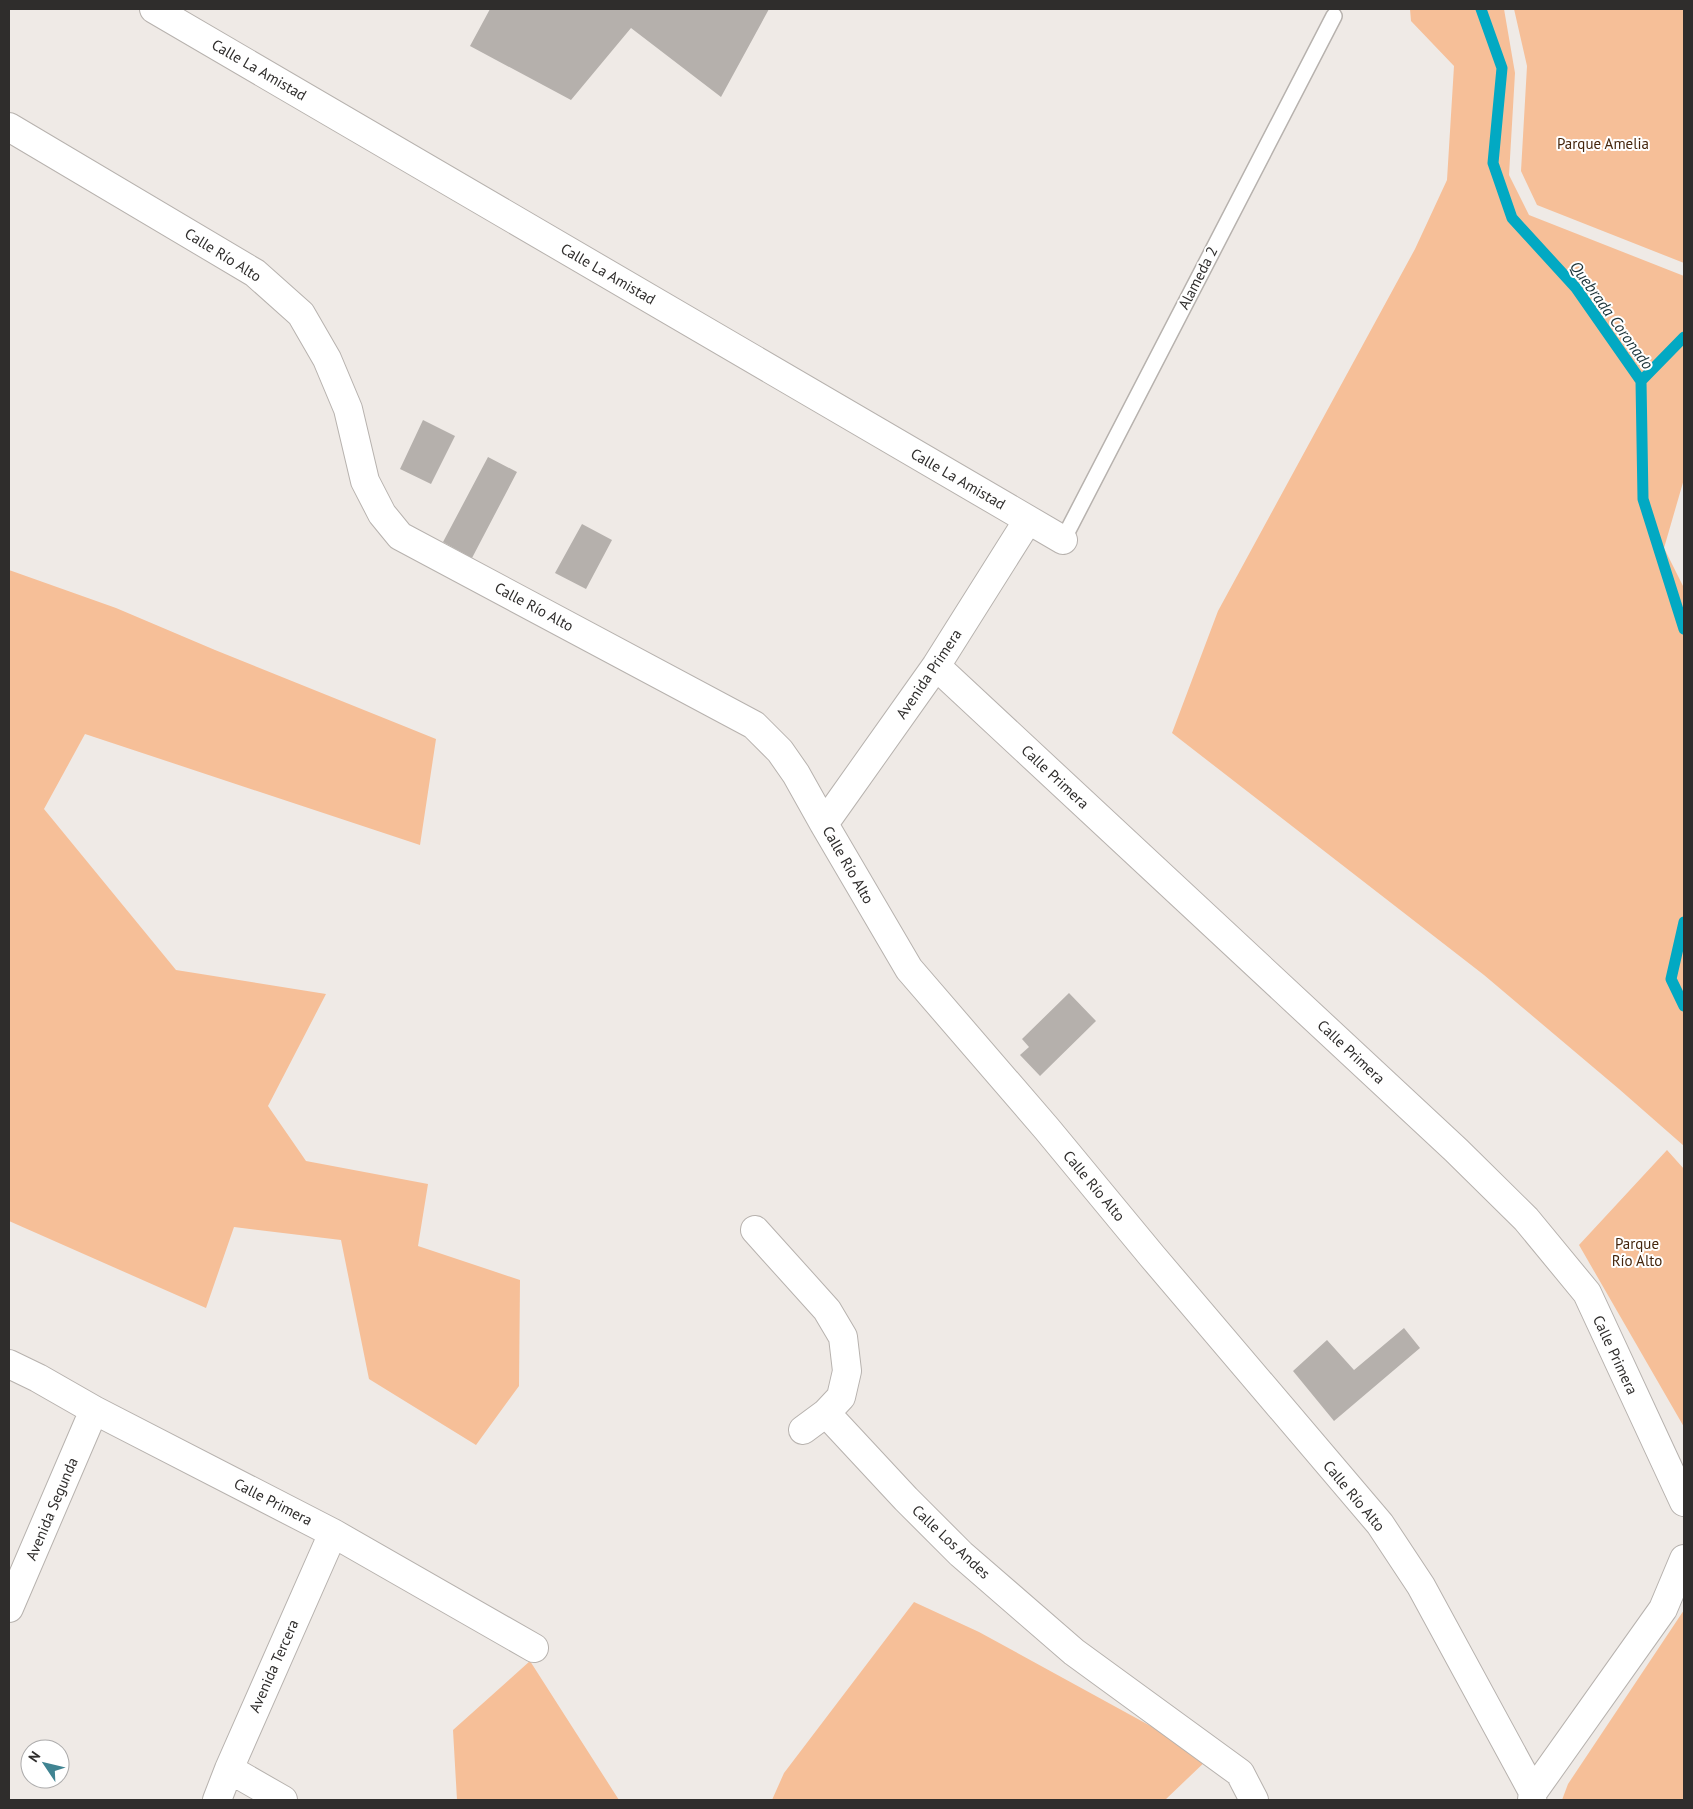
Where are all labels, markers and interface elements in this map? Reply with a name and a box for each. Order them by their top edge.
street label: Calle La Amistad [208,35,310,104]
park label: Parque Amelia [1557,134,1649,153]
street label: Calle Río Alto [181,224,265,286]
street label: Calle La Amistad [557,239,659,308]
street label: Alameda 2 [1174,243,1221,312]
water label: Quebrada Coronado [1566,257,1658,373]
street label: Calle La Amistad [907,444,1009,513]
street label: Calle Río Alto [492,578,577,635]
street label: Avenida Primera [892,625,966,722]
street label: Calle Primera [1018,741,1093,813]
street label: Calle Río Alto [819,822,878,907]
street label: Calle Primera [1314,1016,1389,1088]
street label: Calle Río Alto [1059,1146,1130,1225]
park label: Parque Río Alto [1612,1234,1662,1270]
street label: Calle Primera [1589,1312,1642,1398]
street label: Avenida Segunda [21,1454,82,1563]
street label: Calle Río Alto [1319,1456,1390,1535]
street label: Calle Primera [231,1474,316,1529]
street label: Calle Los Andes [908,1501,994,1583]
street label: Avenida Tercera [245,1616,303,1715]
north arrow [20,1739,70,1789]
text: N [24,1748,44,1765]

